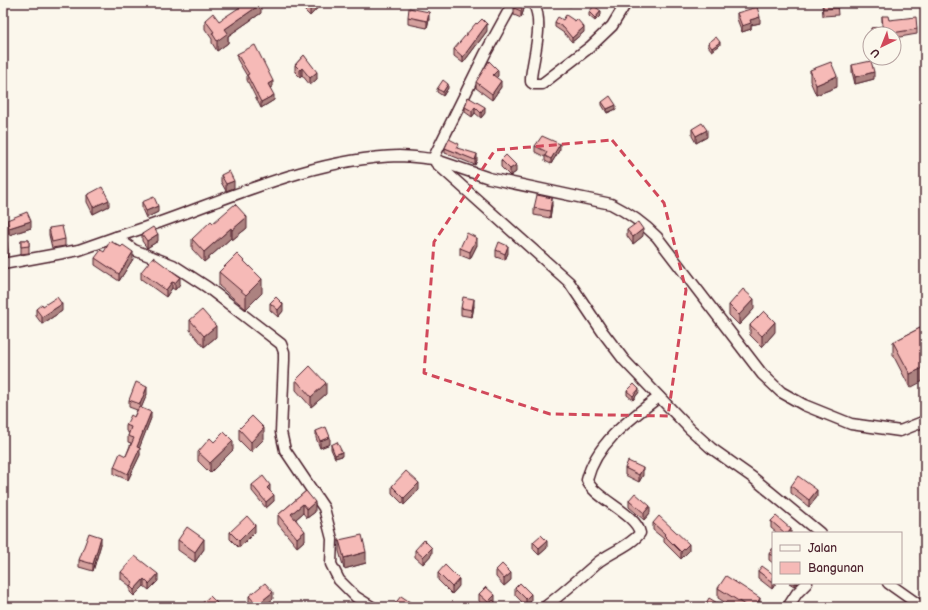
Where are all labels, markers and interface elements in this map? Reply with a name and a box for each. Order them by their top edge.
north arrow [862,26,902,66]
text: U [868,45,883,60]
legend [772,532,902,584]
text: Jalan [808,541,837,556]
text: Bangunan [808,561,864,576]

